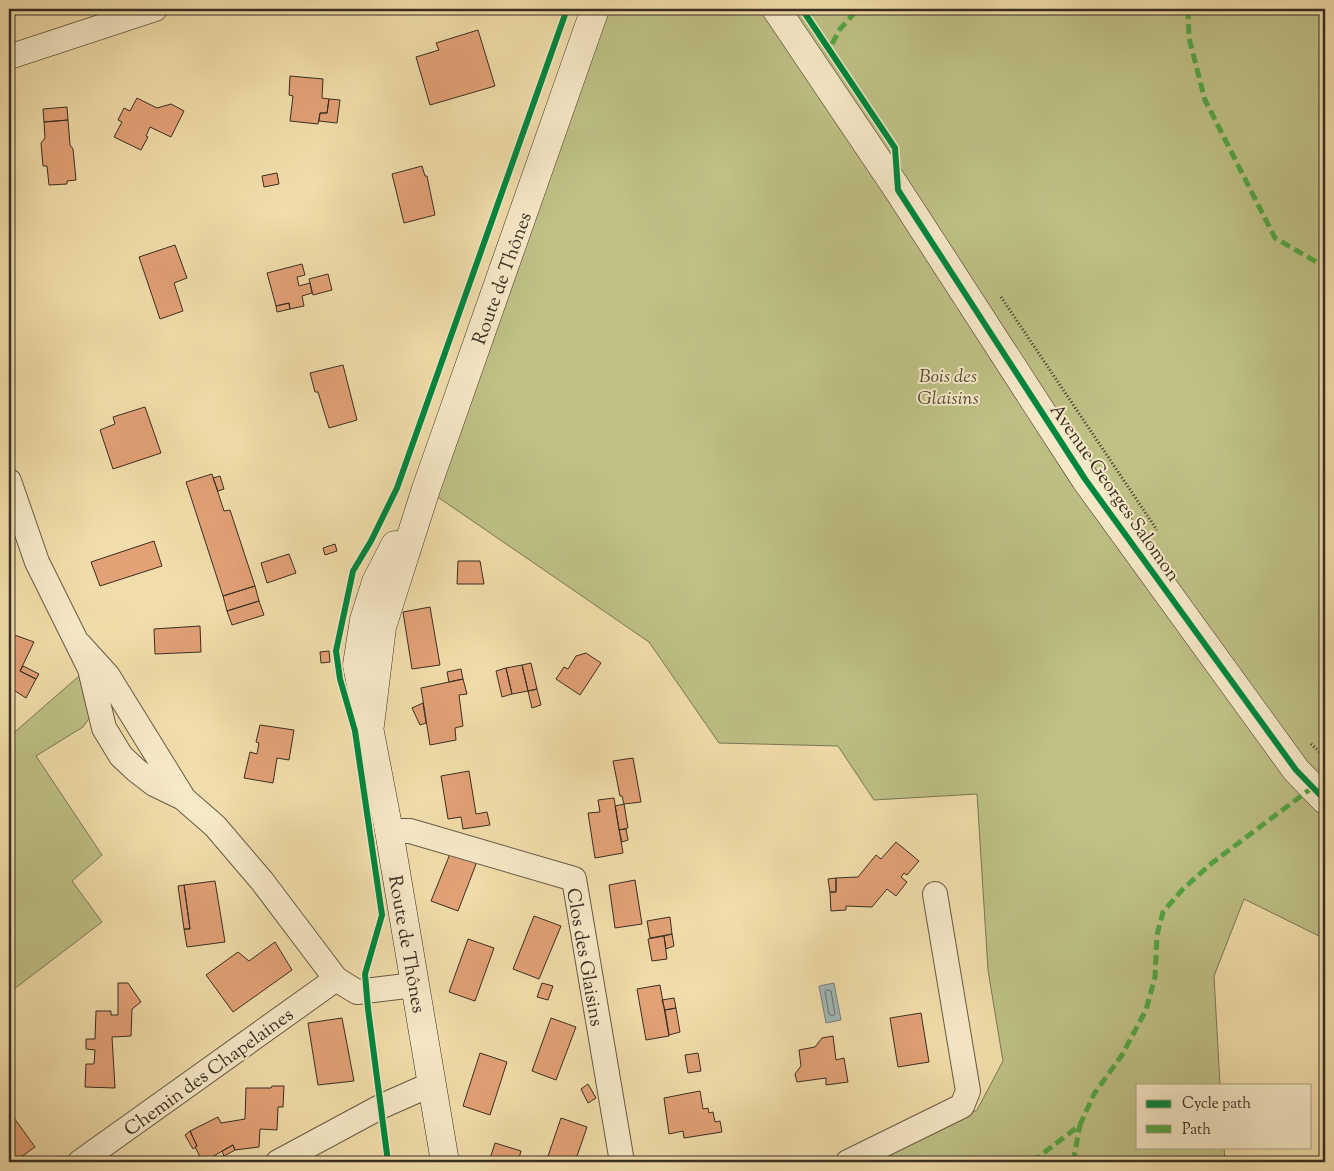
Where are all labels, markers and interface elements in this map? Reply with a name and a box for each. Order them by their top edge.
street label: Route de Thônes [467,209,540,349]
park label: Bois des Glaisins [917,364,979,413]
street label: Avenue Georges Salomon [1042,399,1186,588]
street label: Route de Thônes [380,873,431,1015]
street label: Clos des Glaisins [558,886,609,1029]
street label: Chemin des Chapelaines [119,1002,300,1144]
legend [1136,1084,1312,1148]
text: Cycle path [1182,1094,1251,1115]
text: Path [1182,1120,1211,1141]

